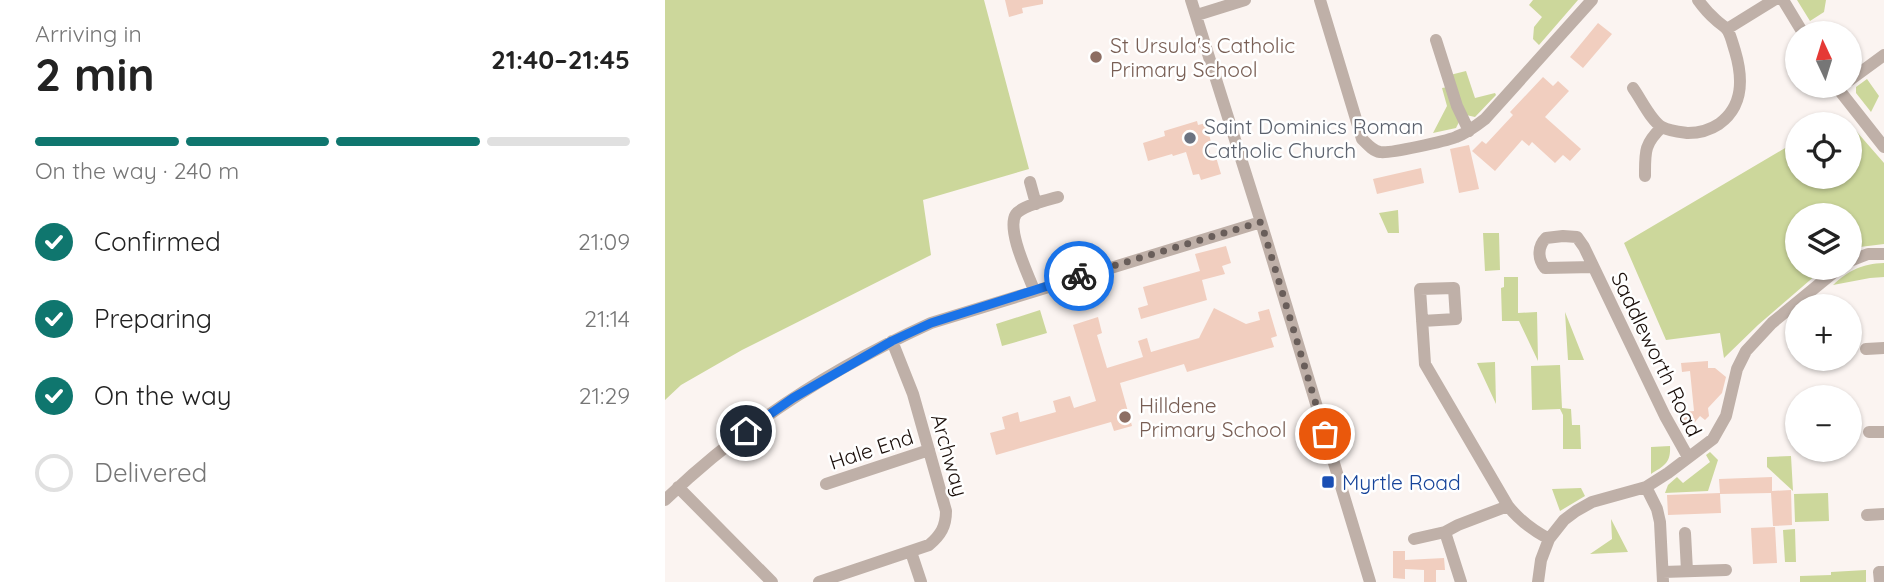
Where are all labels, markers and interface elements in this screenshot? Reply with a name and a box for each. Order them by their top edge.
text: Arriving in [35,19,142,48]
north arrow [1785,21,1862,98]
map controls [1785,21,1862,462]
place label: St Ursula's Catholic Primary School [1110,32,1295,82]
text: 21:40–21:45 [491,43,630,76]
text: 2 min [35,45,155,103]
marker: St Ursula's Catholic Primary School [1088,49,1104,65]
button: locate [1785,112,1862,189]
place label: Saint Dominics Roman Catholic Church [1204,113,1423,163]
marker: Saint Dominics Roman Catholic Church [1182,130,1198,146]
text: On the way · 240 m [35,156,239,185]
button: layers [1785,203,1862,280]
icon: check [35,223,73,261]
text: Confirmed [94,225,221,258]
text: 21:09 [578,227,630,256]
courier [1044,241,1114,311]
icon: bike [1060,257,1098,295]
street label: Saddleworth Road [1606,267,1708,441]
button: + [1785,294,1862,371]
icon: check [35,300,73,338]
text: Preparing [94,302,212,335]
text: 21:14 [584,304,630,333]
icon: check [35,377,73,415]
text: On the way [94,379,232,412]
text: 21:29 [579,381,630,410]
button: − [1785,385,1862,462]
place label: Hilldene Primary School [1139,392,1287,442]
pin [716,401,776,461]
pin [1295,404,1355,464]
marker: Hilldene Primary School [1117,409,1133,425]
street label: Archway [926,411,974,499]
icon: home [727,412,765,450]
icon: bag [1306,415,1344,453]
street label: Hale End [826,423,916,475]
text: Delivered [94,456,207,489]
place label: Myrtle Road [1342,469,1461,495]
marker: Myrtle Road [1320,474,1336,490]

